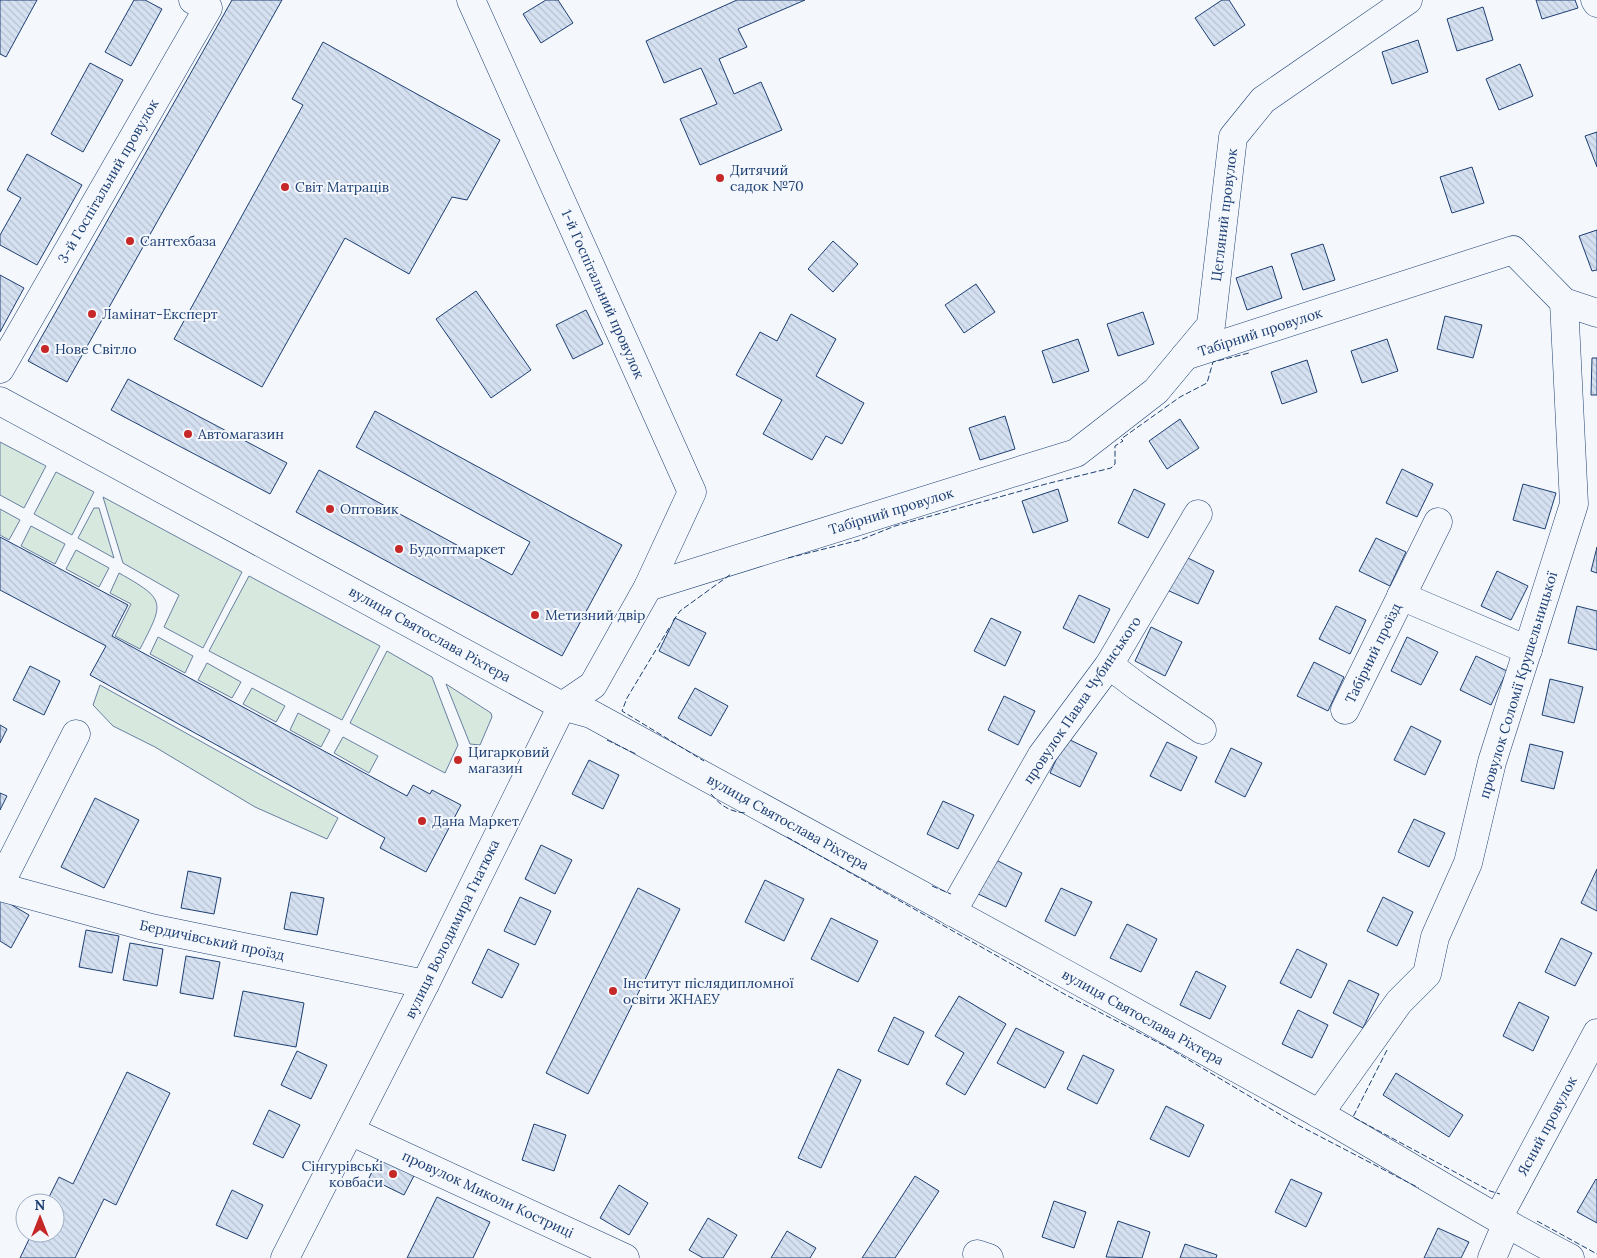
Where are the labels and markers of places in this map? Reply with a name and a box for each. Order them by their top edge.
place label: Дитячий садок №70 [730,161,804,195]
marker: Дитячий садок №70 [714,172,726,184]
place label: Світ Матраців [295,178,389,196]
marker: Світ Матраців [279,181,291,193]
place label: Сантехбаза [140,232,216,250]
marker: Сантехбаза [124,235,136,247]
place label: Ламінат-Експерт [102,305,218,323]
marker: Ламінат-Експерт [86,308,98,320]
place label: Нове Світло [55,340,137,358]
marker: Нове Світло [39,343,51,355]
place label: Автомагазин [197,425,284,443]
marker: Автомагазин [182,428,194,440]
place label: Оптовик [340,500,399,518]
marker: Оптовик [324,503,336,515]
place label: Будоптмаркет [409,540,505,558]
marker: Будоптмаркет [393,543,405,555]
place label: Метизний двір [545,606,645,624]
marker: Метизний двір [529,609,541,621]
place label: Цигарковий магазин [468,743,550,777]
marker: Цигарковий магазин [452,754,464,766]
place label: Дана Маркет [432,812,519,830]
marker: Дана Маркет [416,815,428,827]
place label: Інститут післядипломної освіти ЖНАЕУ [623,974,794,1008]
marker: Інститут післядипломної освіти ЖНАЕУ [607,985,619,997]
place label: Сінгурівські ковбаси [301,1157,383,1191]
marker: Сінгурівські ковбаси [387,1168,399,1180]

